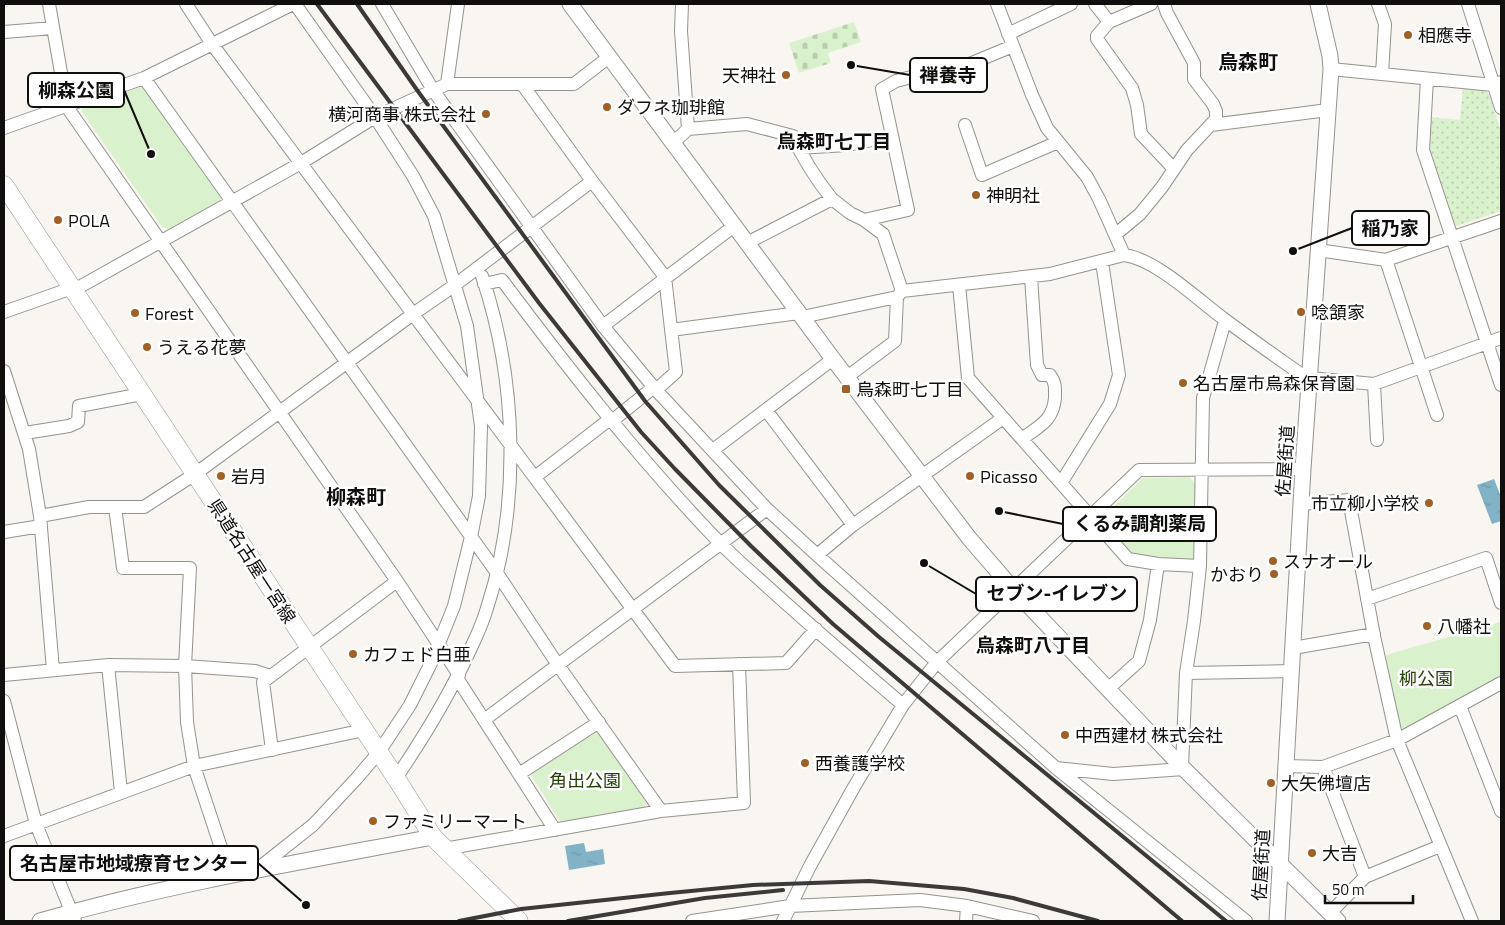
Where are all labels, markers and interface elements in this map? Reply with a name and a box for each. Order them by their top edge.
place label: 相應寺 [1418,22,1472,49]
marker: 相應寺 [1402,29,1414,41]
district label: 烏森町 [1218,46,1278,77]
callout: 禅養寺 [910,58,987,92]
text: 禅養寺 [919,60,977,89]
place label: 天神社 [722,62,776,89]
marker: 天神社 [780,69,792,81]
callout: 柳森公園 [28,73,124,107]
text: 柳森公園 [38,75,114,104]
place label: ダフネ珈琲館 [617,94,725,121]
place label: 横河商事 株式会社 [328,101,476,128]
marker: ダフネ珈琲館 [601,101,613,113]
marker: 横河商事 株式会社 [480,108,492,120]
district label: 烏森町七丁目 [777,126,891,155]
place label: 神明社 [986,182,1040,209]
marker: 神明社 [970,189,982,201]
place label: POLA [68,207,110,234]
callout: 稲乃家 [1352,211,1429,245]
text: 稲乃家 [1361,213,1419,242]
marker: POLA [52,214,64,226]
place label: 唸頷家 [1311,299,1365,326]
place label: Forest [145,300,194,327]
marker: 唸頷家 [1295,306,1307,318]
marker: Forest [129,307,141,319]
place label: うえる花夢 [157,334,246,361]
marker: うえる花夢 [141,341,153,353]
place label: 名古屋市烏森保育園 [1193,370,1355,397]
place label: 烏森町七丁目 [856,376,964,403]
marker: 名古屋市烏森保育園 [1177,377,1189,389]
marker: 烏森町七丁目 [840,383,852,395]
street label: 佐屋街道 [1269,424,1301,498]
place label: 岩月 [231,463,267,490]
place label: Picasso [980,463,1038,490]
marker: 岩月 [215,470,227,482]
marker: Picasso [964,470,976,482]
district label: 柳森町 [326,481,386,512]
place label: 市立柳小学校 [1311,490,1419,517]
street label: 県道名古屋一宮線 [201,493,303,629]
marker: 市立柳小学校 [1423,497,1435,509]
callout: くるみ調剤薬局 [1063,507,1216,541]
text: くるみ調剤薬局 [1074,508,1206,537]
place label: スナオール [1283,548,1373,575]
marker: スナオール [1267,555,1279,567]
place label: かおり [1210,561,1264,588]
marker: かおり [1268,568,1280,580]
callout: セブン-イレブン [976,577,1137,611]
text: セブン-イレブン [987,578,1127,607]
place label: 八幡社 [1437,613,1491,640]
marker: 八幡社 [1421,620,1433,632]
district label: 烏森町八丁目 [976,630,1090,659]
place label: カフェド白亜 [363,641,471,668]
marker: カフェド白亜 [347,648,359,660]
park label: 柳公園 [1399,665,1453,692]
place label: 中西建材 株式会社 [1075,722,1223,749]
marker: 中西建材 株式会社 [1059,729,1071,741]
place label: 西養護学校 [815,750,905,777]
marker: 西養護学校 [799,757,811,769]
park label: 角出公園 [549,767,621,794]
place label: 大矢佛壇店 [1281,770,1371,797]
marker: 大矢佛壇店 [1265,777,1277,789]
place label: ファミリーマート [383,808,527,835]
marker: ファミリーマート [367,815,379,827]
street label: 佐屋街道 [1246,828,1276,902]
place label: 大吉 [1322,840,1358,867]
callout: 名古屋市地域療育センター [10,846,258,880]
marker: 大吉 [1306,847,1318,859]
text: 名古屋市地域療育センター [20,848,248,877]
scale bar [1325,872,1412,904]
text: 50 m [1332,878,1365,901]

